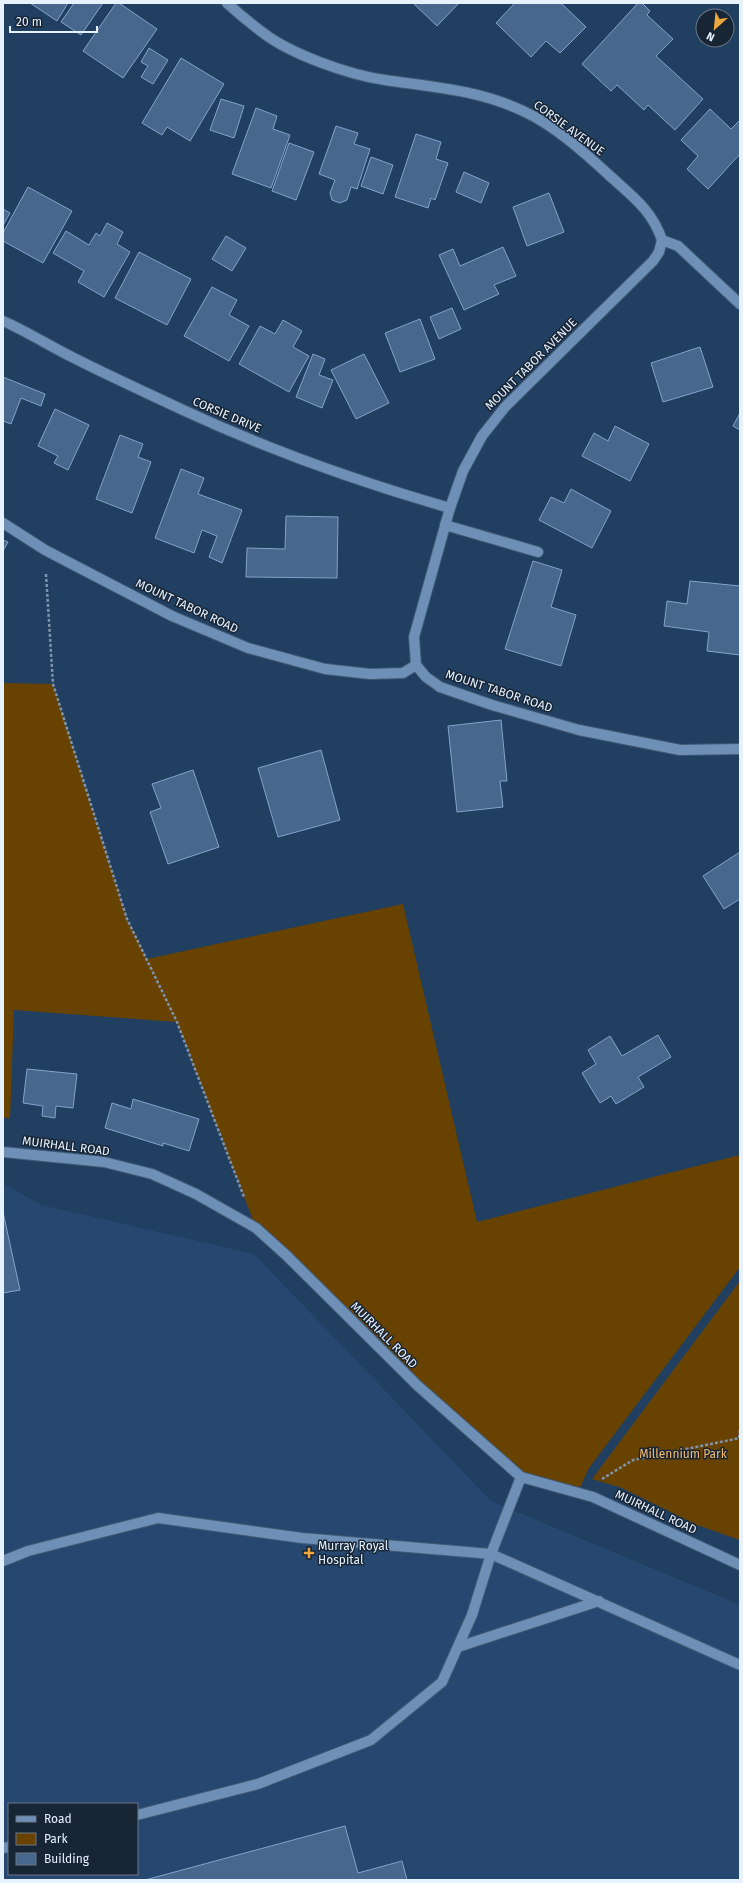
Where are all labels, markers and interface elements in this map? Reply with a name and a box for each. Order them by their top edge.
scale bar [10,8,97,34]
north arrow [695,8,735,48]
text: 20 m [16,15,42,29]
text: N [704,29,717,44]
street label: CORSIE AVENUE [531,98,607,158]
street label: MOUNT TABOR AVENUE [482,315,580,413]
street label: CORSIE DRIVE [191,394,263,436]
street label: MOUNT TABOR ROAD [134,576,241,636]
street label: MOUNT TABOR ROAD [444,667,554,715]
street label: MUIRHALL ROAD [21,1134,111,1158]
street label: MUIRHALL ROAD [348,1299,420,1371]
park label: Millennium Park [639,1447,728,1461]
street label: MUIRHALL ROAD [613,1487,699,1537]
place label: Murray Royal Hospital [318,1539,389,1567]
marker: Murray Royal Hospital [303,1547,315,1559]
legend [8,1803,138,1875]
text: Road [44,1812,72,1826]
text: Park [44,1832,68,1846]
text: Building [44,1852,90,1866]

